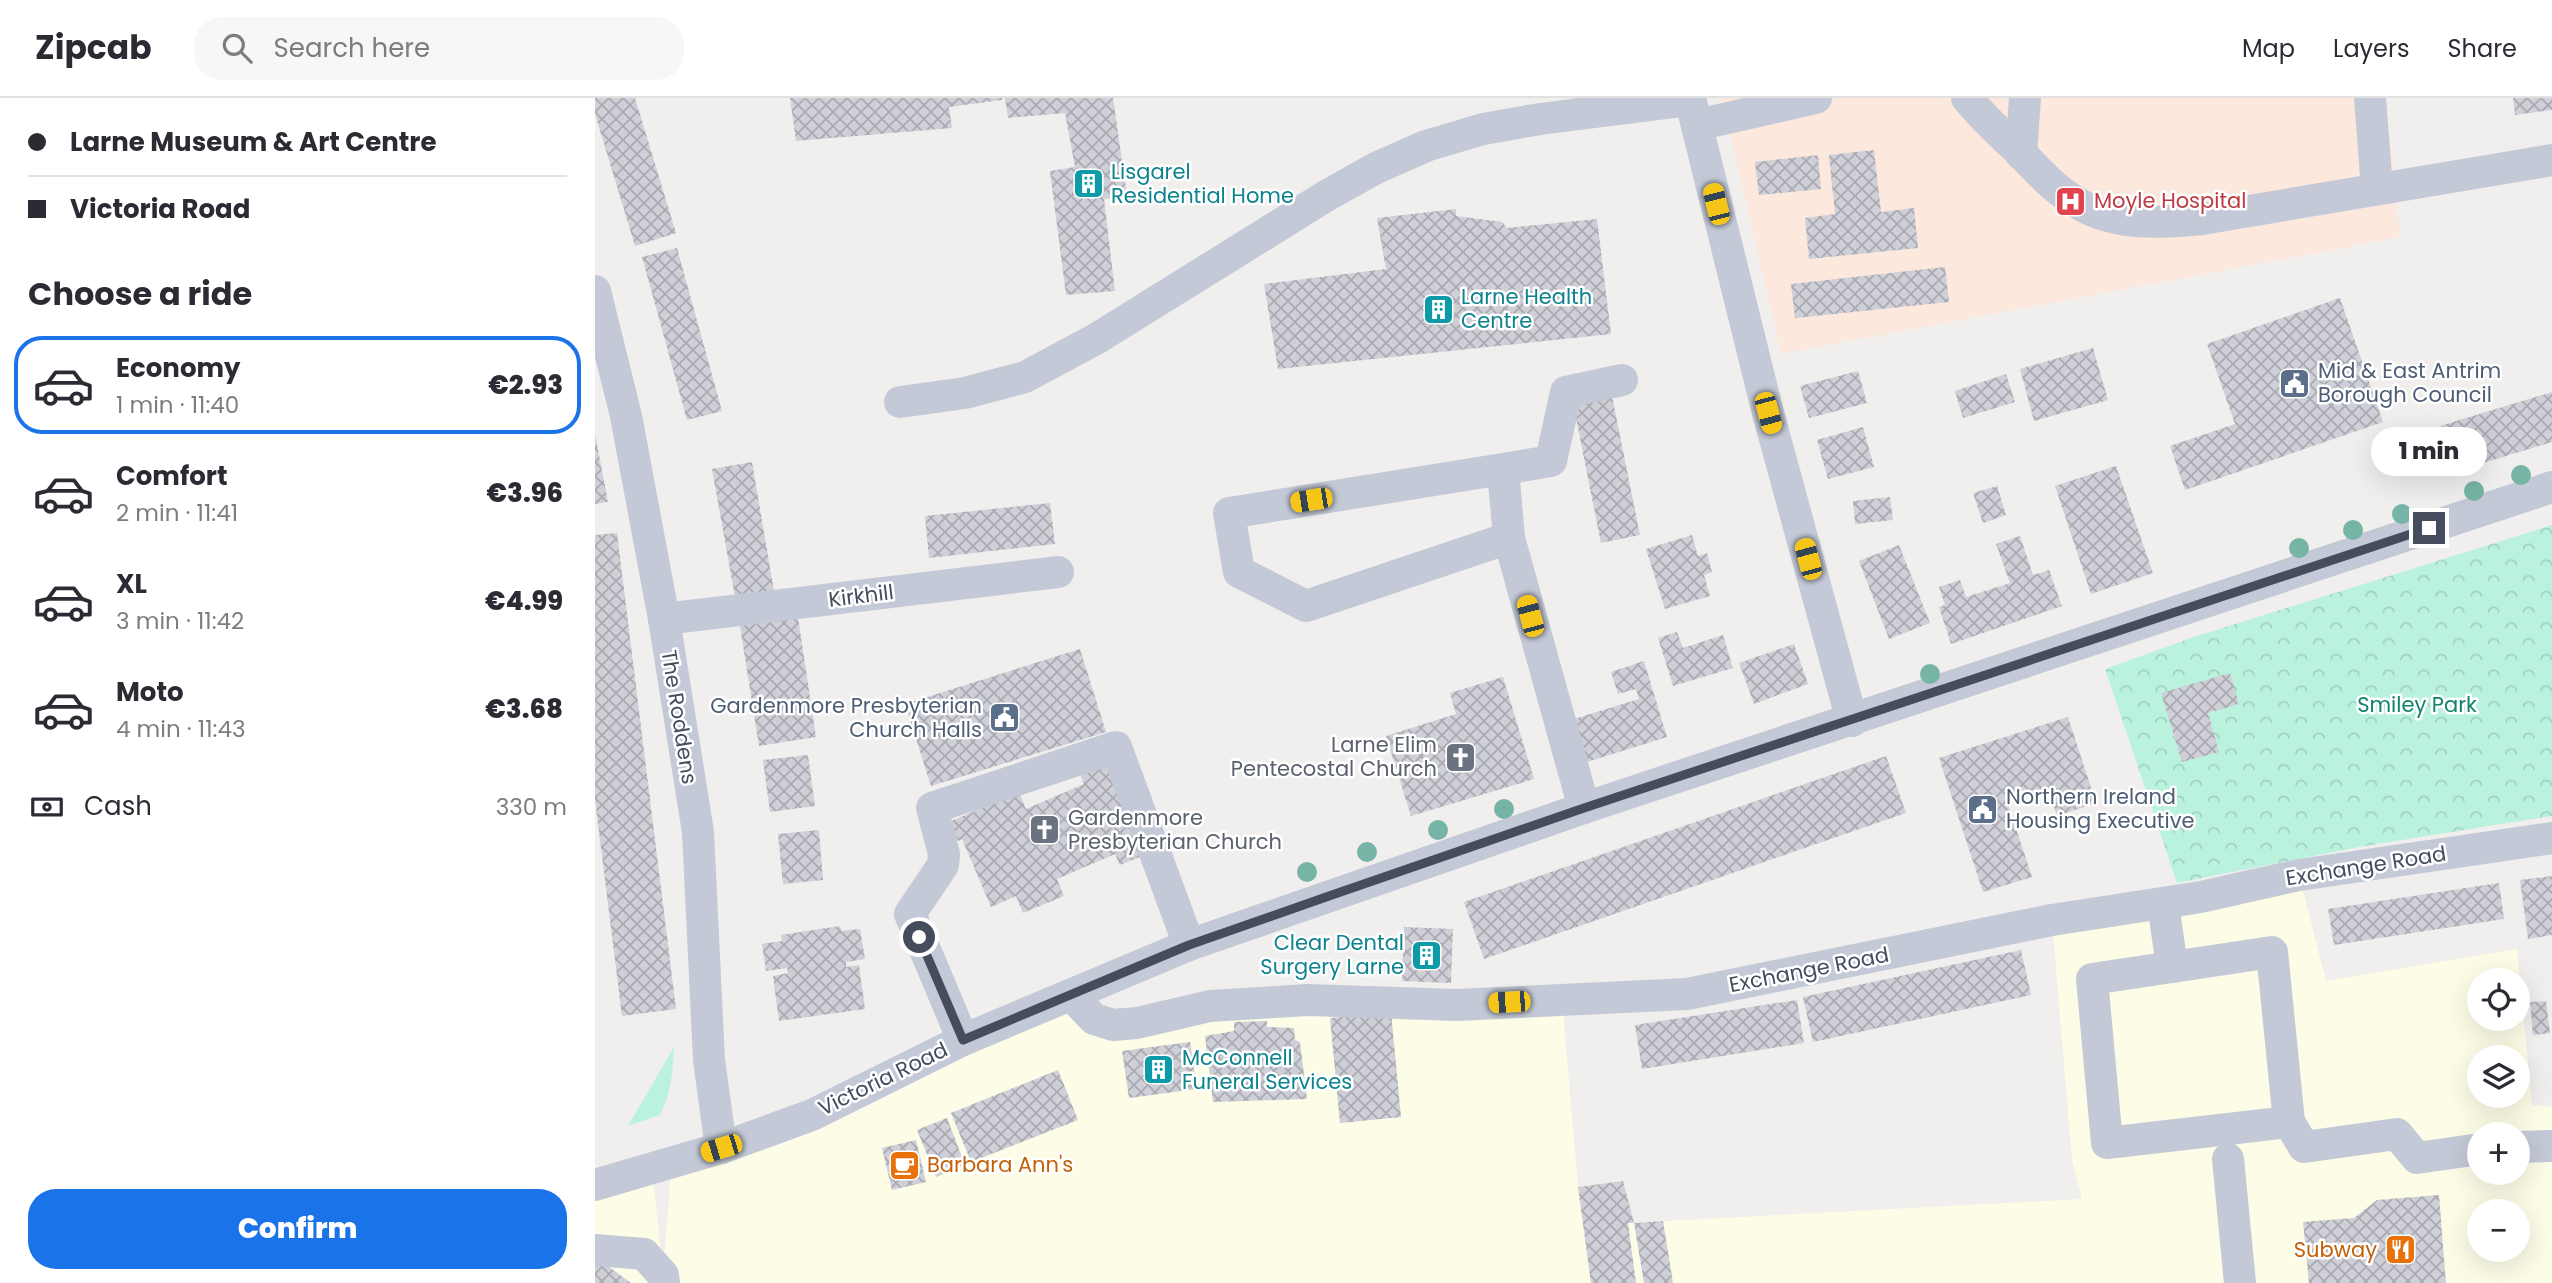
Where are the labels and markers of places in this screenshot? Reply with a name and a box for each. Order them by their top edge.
place label: Lisgarel Residential Home [1111,157,1294,210]
building icon: Lisgarel Residential Home [1071,167,1105,201]
hospital icon: Moyle Hospital [2054,184,2088,218]
place label: Moyle Hospital [2094,186,2246,215]
place label: Larne Health Centre [1461,282,1592,335]
building icon: Larne Health Centre [1421,292,1455,326]
place label: Mid & East Antrim Borough Council [2318,356,2501,409]
public building icon: Mid & East Antrim Borough Council [2278,366,2312,400]
place label: Gardenmore Presbyterian Church Halls [710,691,982,744]
public building icon: Gardenmore Presbyterian Church Halls [988,701,1022,735]
place label: Larne Elim Pentecostal Church [1231,730,1437,783]
church icon: Larne Elim Pentecostal Church [1443,740,1477,774]
place label: Northern Ireland Housing Executive [2006,782,2194,835]
public building icon: Northern Ireland Housing Executive [1966,792,2000,826]
place label: Gardenmore Presbyterian Church [1068,803,1282,856]
church icon: Gardenmore Presbyterian Church [1028,813,1062,847]
place label: Clear Dental Surgery Larne [1260,928,1404,981]
building icon: Clear Dental Surgery Larne [1410,938,1444,972]
place label: McConnell Funeral Services [1182,1043,1352,1096]
building icon: McConnell Funeral Services [1142,1053,1176,1087]
cafe icon: Barbara Ann's [887,1148,921,1182]
place label: Barbara Ann's [927,1150,1073,1179]
restaurant icon: Subway [2383,1233,2417,1267]
place label: Subway [2294,1235,2377,1264]

